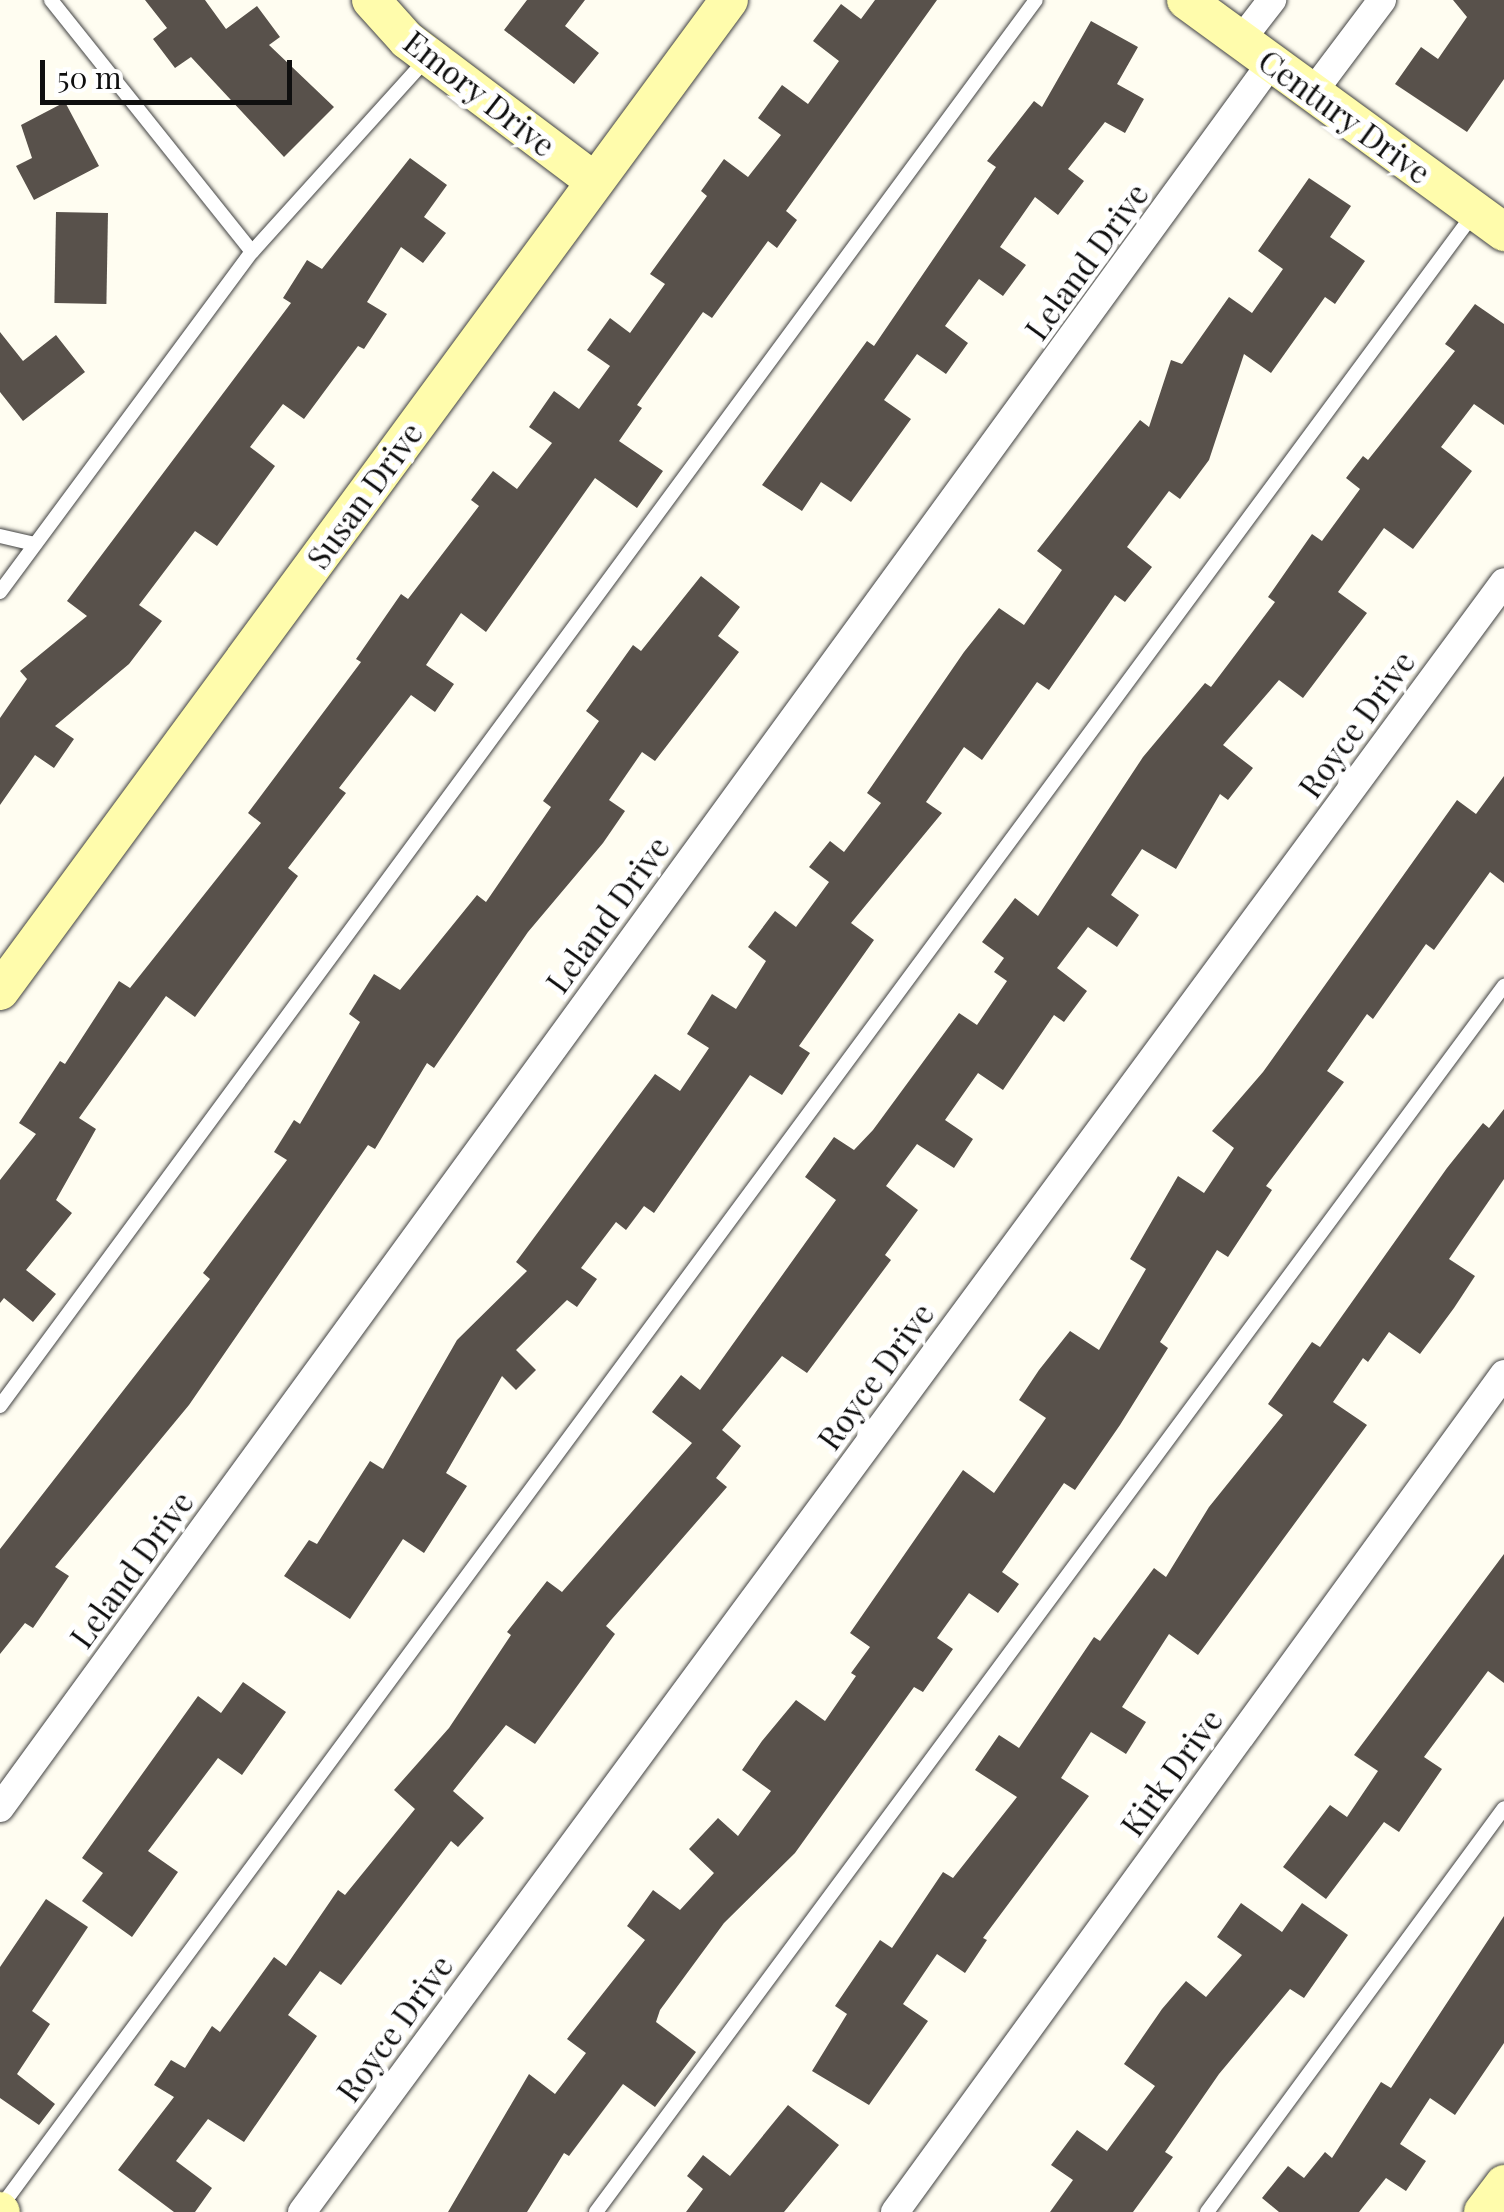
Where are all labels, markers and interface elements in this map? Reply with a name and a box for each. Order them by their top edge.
street label: Emory Drive [396,22,564,164]
scale bar [45,40,298,102]
street label: Century Drive [1251,41,1439,191]
text: 50 m [57,57,122,97]
street label: Leland Drive [1016,175,1156,347]
street label: Susan Drive [298,414,430,576]
street label: Royce Drive [1290,643,1422,805]
street label: Leland Drive [537,828,677,1000]
street label: Royce Drive [809,1295,941,1457]
street label: Leland Drive [61,1483,201,1655]
street label: Kirk Drive [1112,1701,1230,1843]
street label: Royce Drive [328,1947,460,2109]

